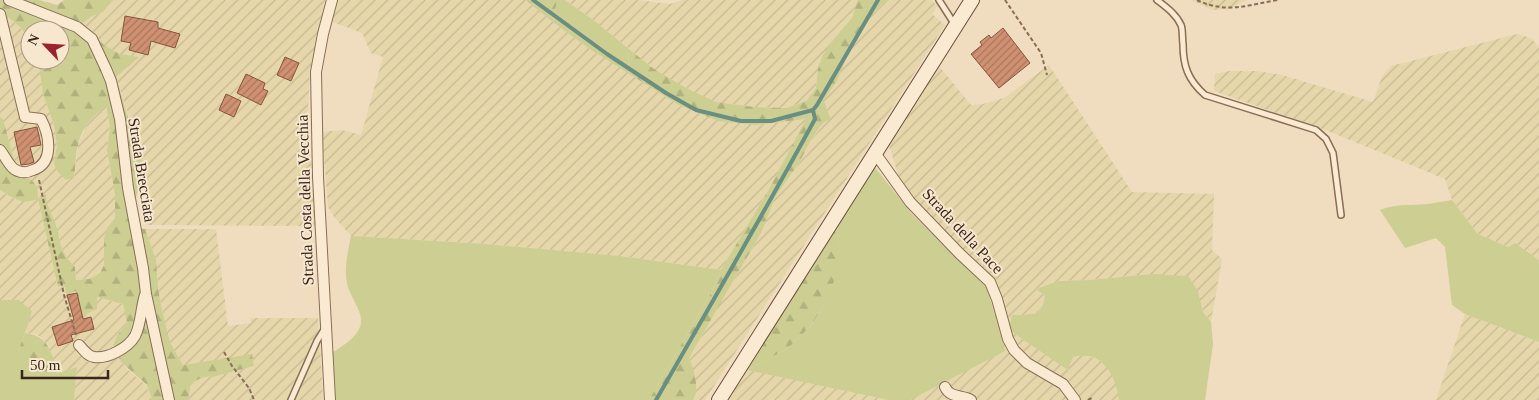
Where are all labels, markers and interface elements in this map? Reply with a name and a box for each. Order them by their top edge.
north arrow [20,20,70,70]
text: N [25,32,43,47]
street label: Strada Costa della Vecchia [294,114,316,286]
street label: Strada Brecciata [125,117,159,223]
street label: Strada della Pace [919,185,1007,277]
scale bar [22,348,109,380]
text: 50 m [30,357,61,373]

